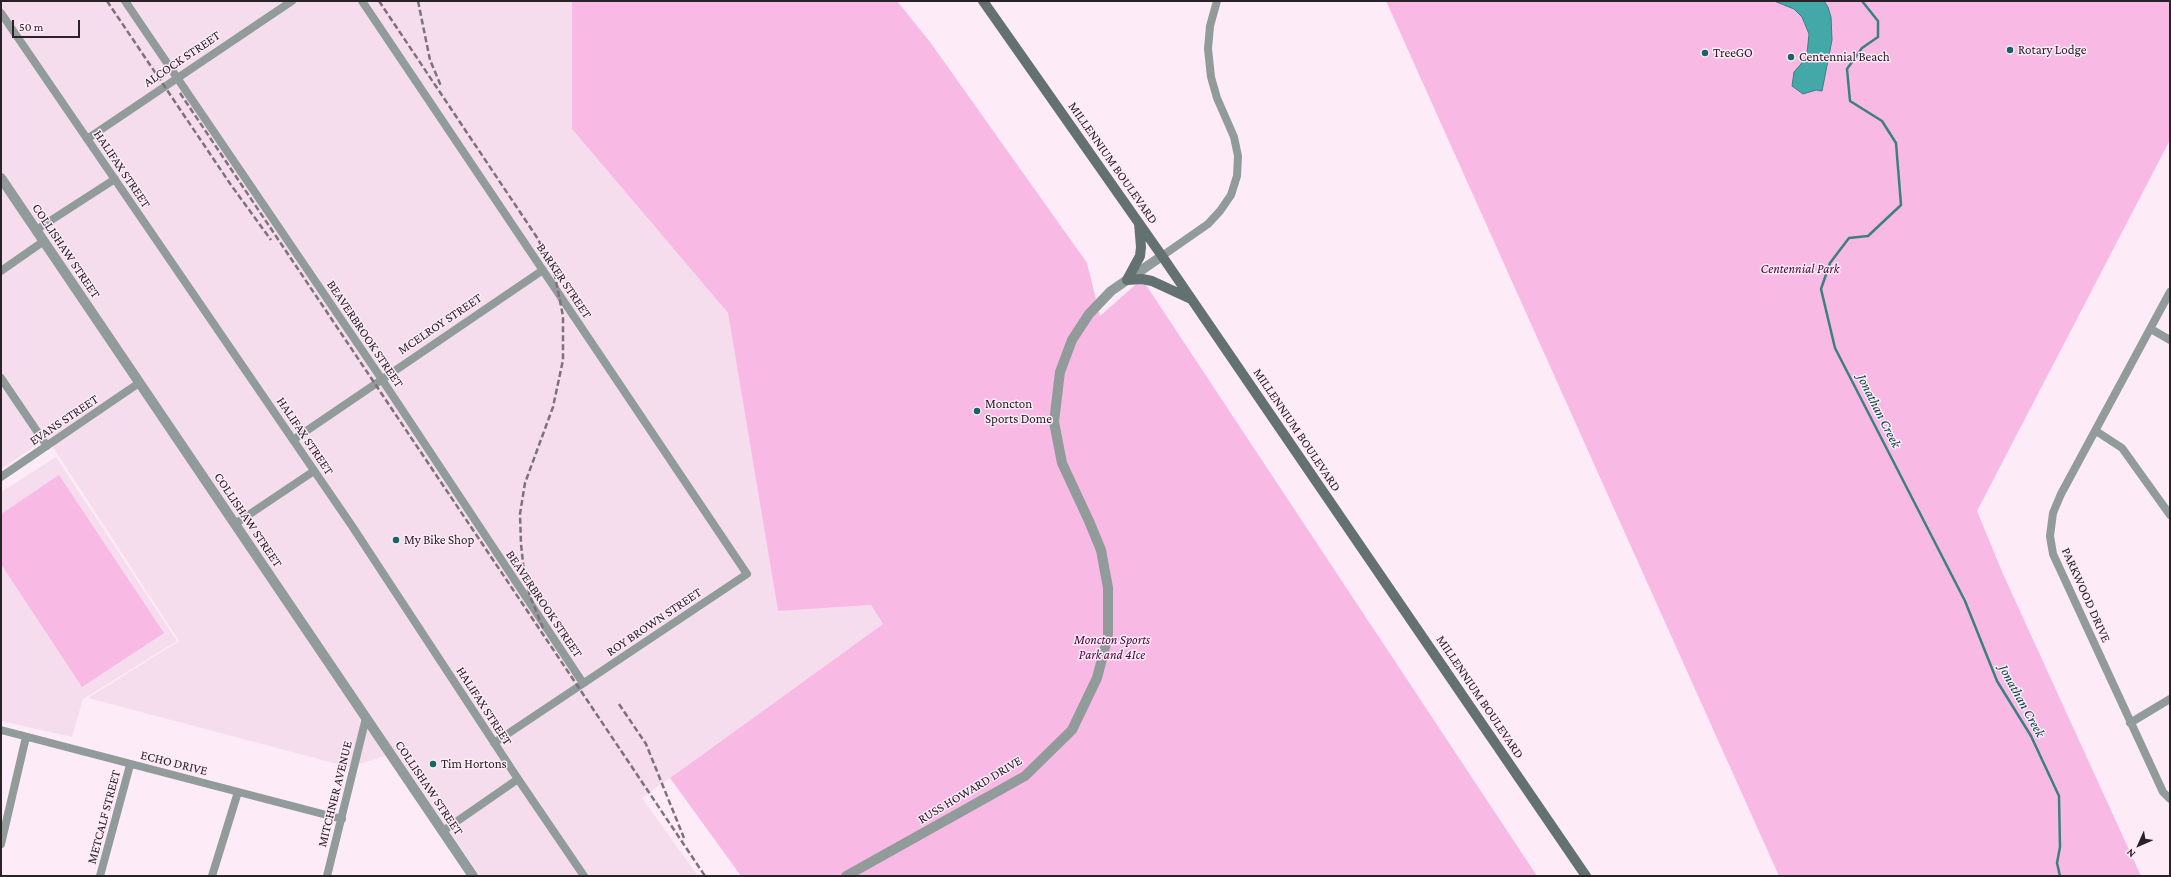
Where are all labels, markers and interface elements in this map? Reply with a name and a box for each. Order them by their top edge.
scale bar [14,12,82,38]
text: 50 m [19,20,43,34]
street label: ALCOCK STREET [141,28,223,90]
place label: Rotary Lodge [2018,42,2087,58]
place label: TreeGO [1713,45,1753,61]
marker: Rotary Lodge [2005,45,2015,55]
marker: TreeGO [1700,48,1710,58]
place label: Centennial Beach [1799,49,1890,65]
marker: Centennial Beach [1786,52,1796,62]
street label: MILLENNIUM BOULEVARD [1065,99,1161,227]
street label: HALIFAX STREET [90,127,154,211]
street label: COLLISHAW STREET [29,201,103,301]
street label: BARKER STREET [533,240,595,322]
park label: Centennial Park [1761,261,1839,277]
street label: BEAVERBROOK STREET [323,277,407,391]
street label: MCELROY STREET [395,290,485,358]
street label: MILLENNIUM BOULEVARD [1250,365,1344,495]
water label: Jonathan Creek [1853,371,1905,451]
street label: EVANS STREET [27,391,101,449]
street label: HALIFAX STREET [273,394,337,478]
place label: Moncton Sports Dome [985,396,1052,427]
marker: Moncton Sports Dome [972,406,982,416]
street label: COLLISHAW STREET [211,470,285,570]
place label: My Bike Shop [404,532,474,548]
marker: My Bike Shop [391,535,401,545]
street label: PARKWOOD DRIVE [2058,545,2114,645]
street label: BEAVERBROOK STREET [502,547,586,661]
street label: ROY BROWN STREET [603,584,705,660]
park label: Moncton Sports Park and 4Ice [1074,632,1150,663]
street label: MILLENNIUM BOULEVARD [1433,632,1527,762]
water label: Jonathan Creek [1995,662,2049,740]
street label: HALIFAX STREET [453,664,515,748]
street label: COLLISHAW STREET [392,738,466,838]
street label: MITCHNER AVENUE [314,739,356,849]
street label: ECHO DRIVE [139,747,209,779]
street label: RUSS HOWARD DRIVE [915,753,1025,827]
place label: Tim Hortons [441,756,507,772]
marker: Tim Hortons [428,759,438,769]
street label: METCALF STREET [84,768,124,866]
north arrow [2119,825,2159,865]
text: N [2124,847,2137,860]

